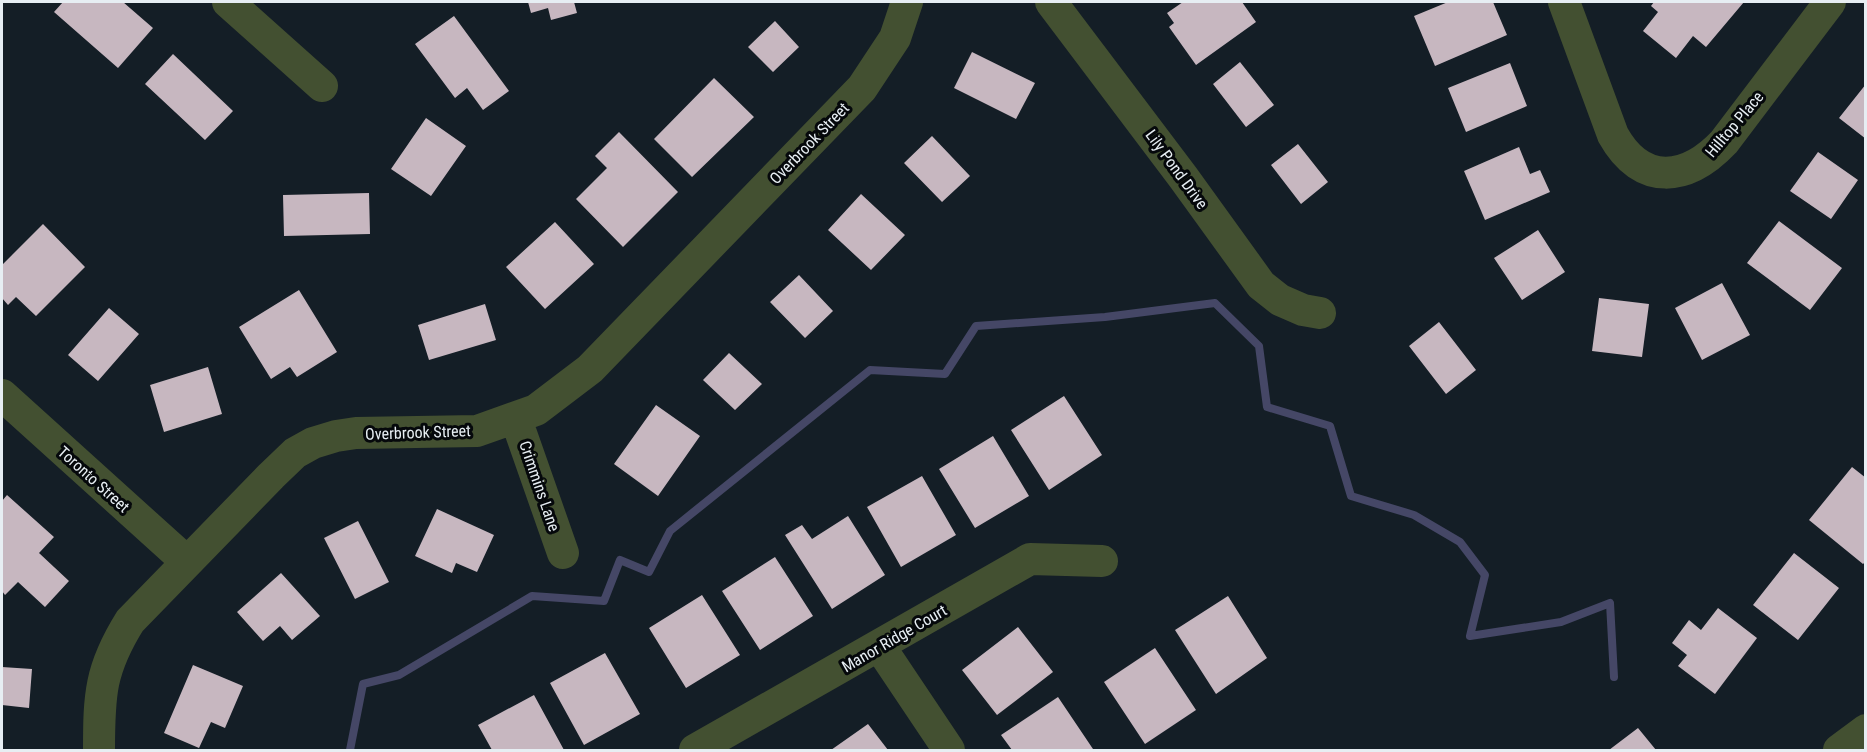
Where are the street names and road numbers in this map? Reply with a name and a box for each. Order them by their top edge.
street label: Hilltop Place [1701,87,1767,161]
street label: Overbrook Street [766,99,853,188]
street label: Lily Pond Drive [1141,126,1212,213]
street label: Overbrook Street [365,421,471,444]
street label: Crimmins Lane [515,438,564,534]
street label: Toronto Street [54,442,134,517]
street label: Manor Ridge Court [838,601,950,676]

